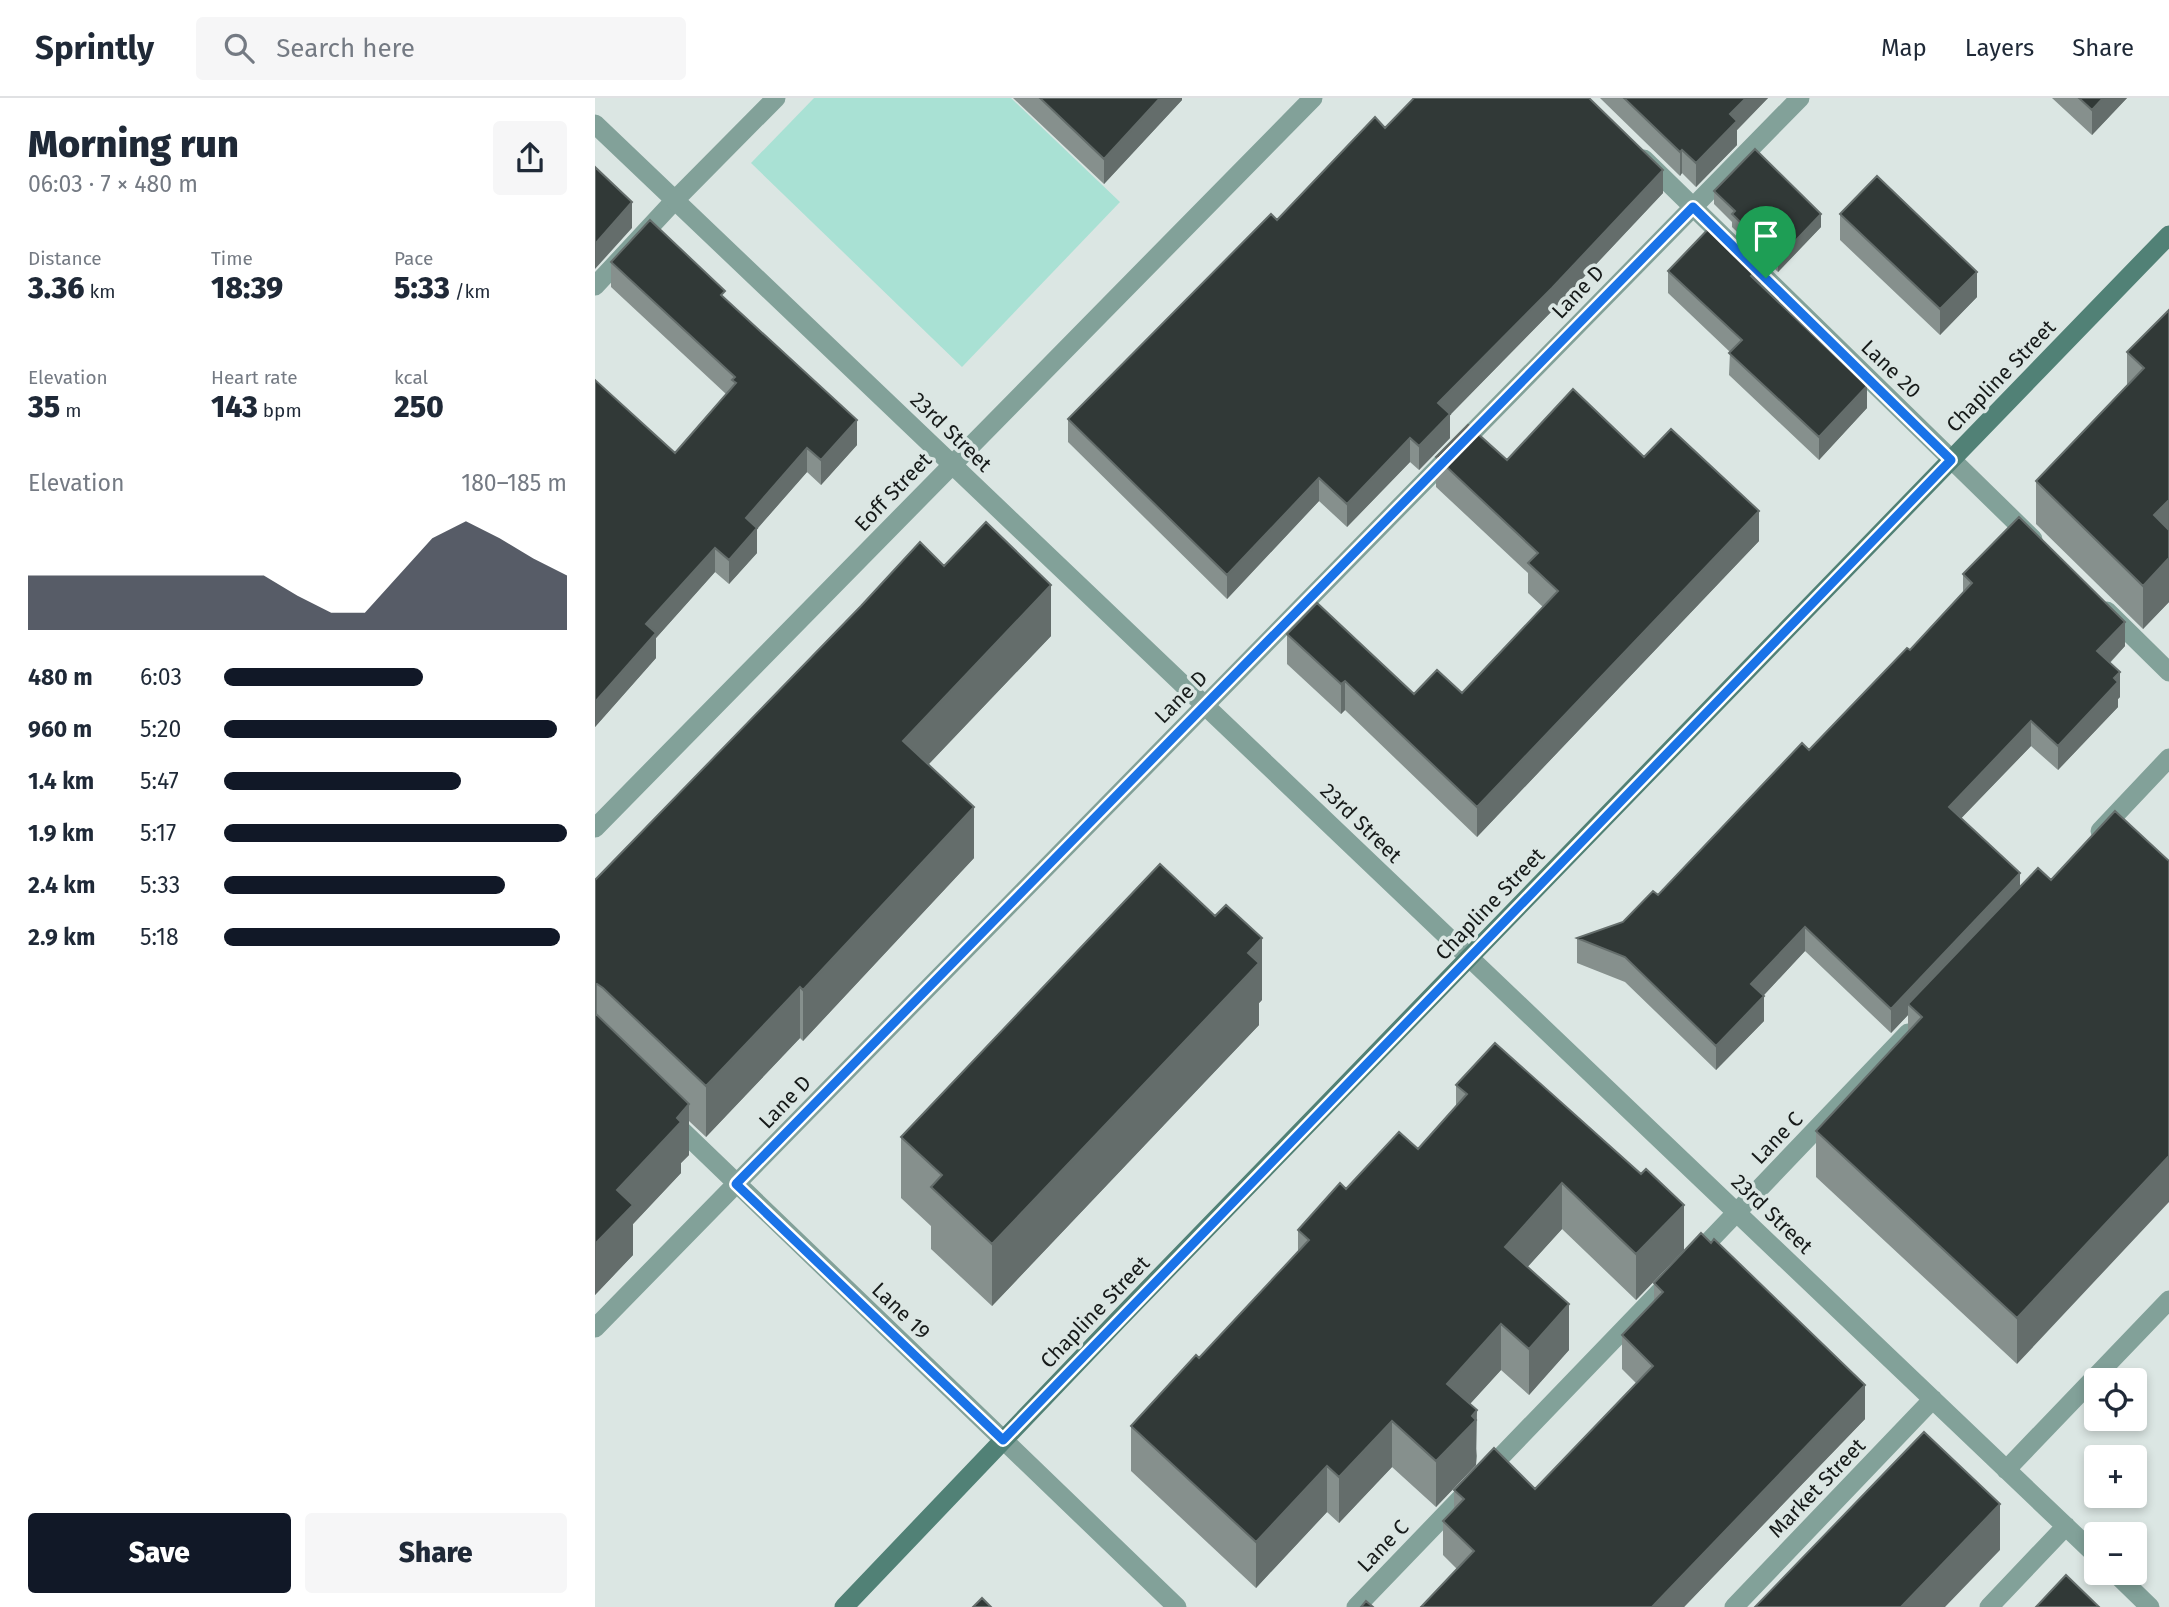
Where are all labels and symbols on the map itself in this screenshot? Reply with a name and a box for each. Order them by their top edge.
pin [1736,206,1796,278]
street label: Lane D [1546,260,1610,324]
street label: Chapline Street [1941,314,2061,438]
street label: Lane 20 [1856,334,1926,404]
street label: 23rd Street [905,387,997,478]
street label: Eoff Street [849,447,937,537]
street label: Lane D [1149,665,1213,729]
street label: 23rd Street [1315,778,1407,869]
street label: Chapline Street [1430,842,1550,966]
street label: Lane D [753,1070,817,1134]
street label: Lane C [1746,1106,1808,1170]
street label: 23rd Street [1726,1169,1818,1260]
street label: Chapline Street [1035,1250,1155,1374]
street label: Lane 19 [866,1277,936,1345]
street label: Market Street [1763,1433,1871,1543]
street label: Lane C [1352,1514,1414,1578]

